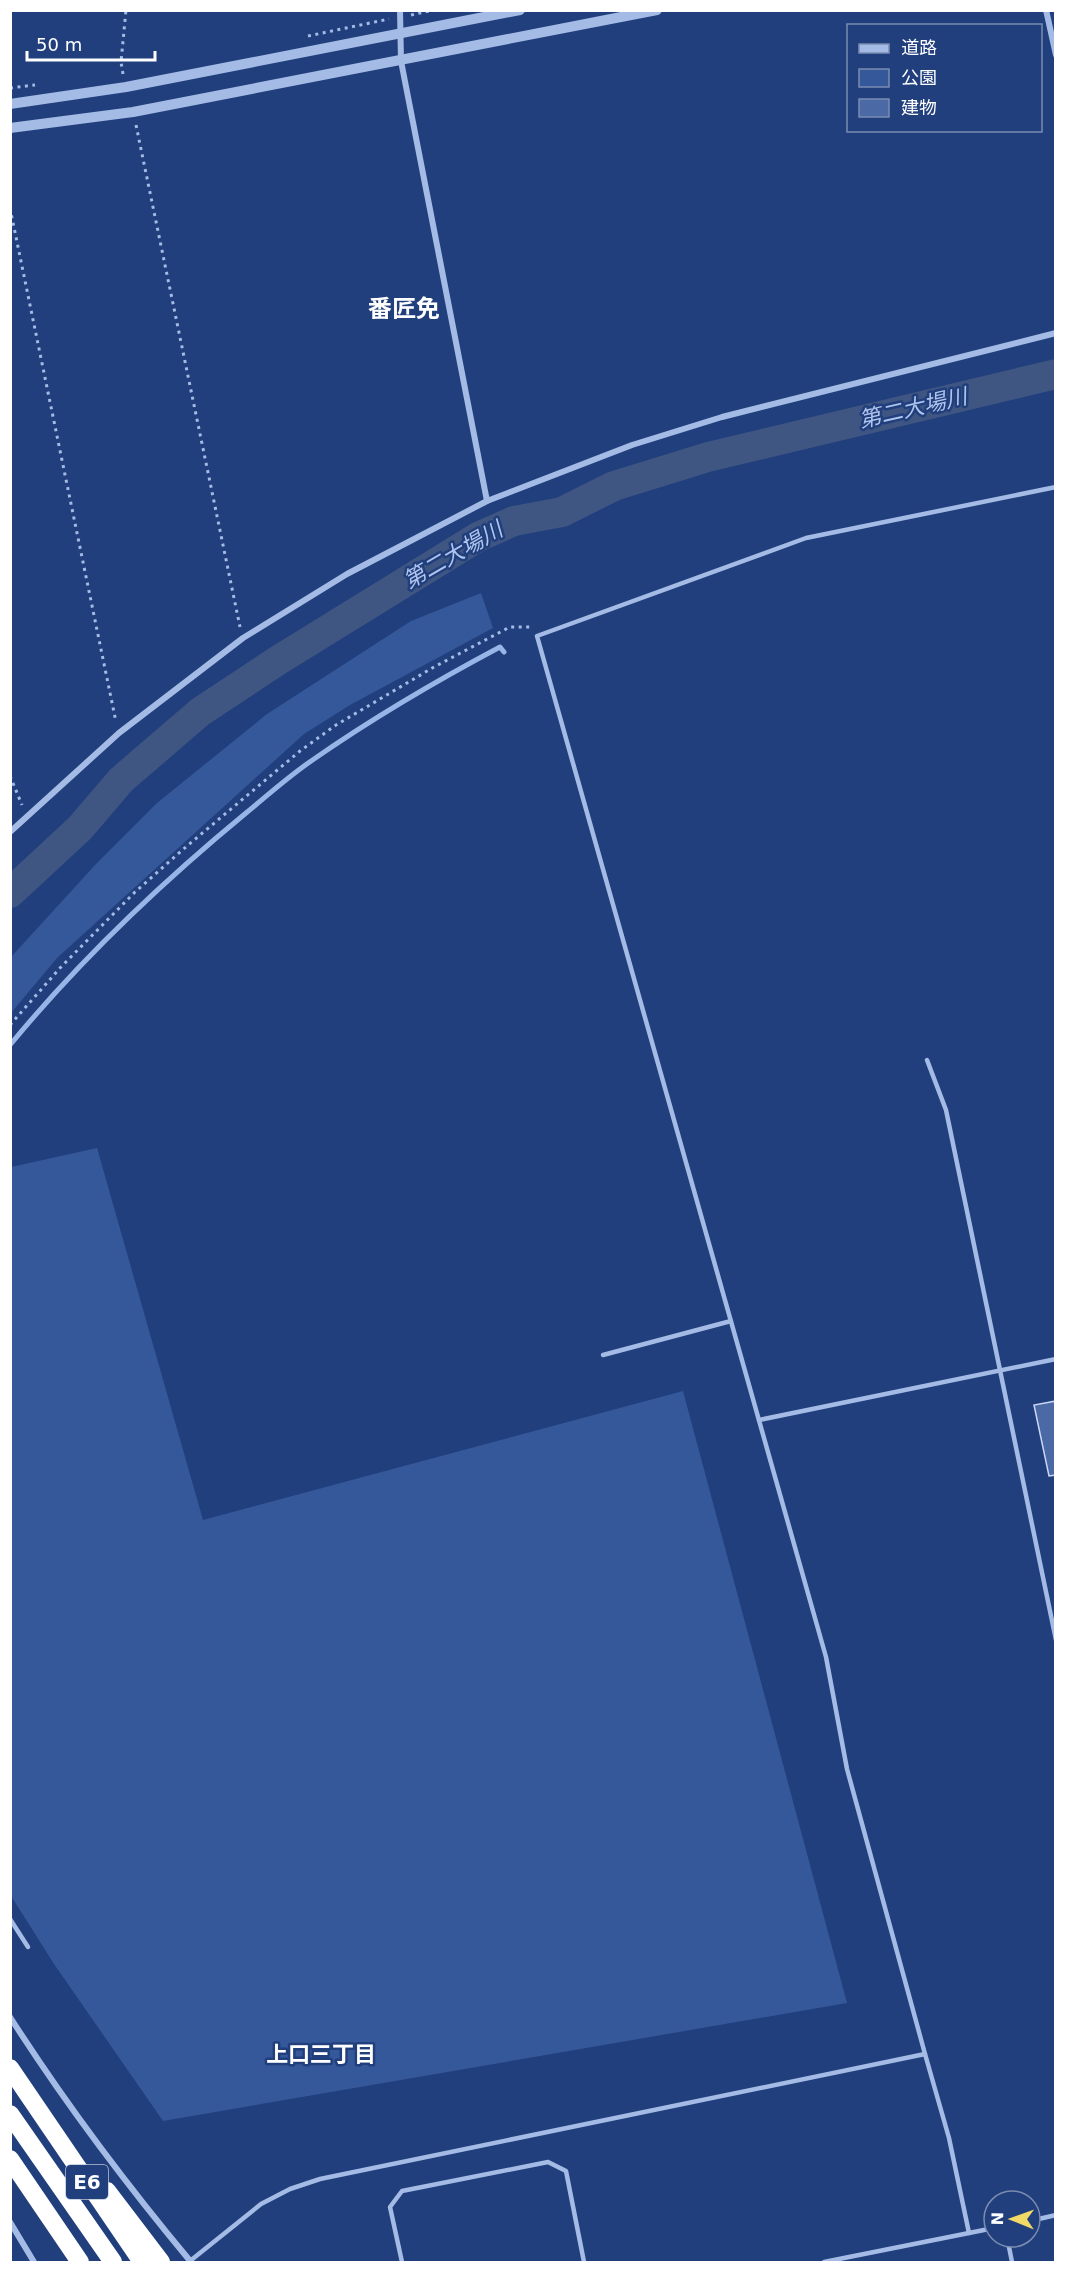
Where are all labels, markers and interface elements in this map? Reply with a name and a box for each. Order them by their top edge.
scale bar [27,24,154,62]
legend [847,24,1042,132]
text: 50 m [36,34,82,55]
text: 道路 [901,37,937,58]
text: 公園 [901,67,937,88]
text: 建物 [901,97,937,118]
district label: 番匠免 [368,295,440,323]
water label: 第二大場川 [857,383,971,433]
water label: 第二大場川 [399,516,509,593]
district label: 上口三丁目 [266,2042,376,2067]
road number: E6 [66,2165,108,2199]
north arrow [982,2189,1042,2249]
text: N [988,2212,1007,2226]

